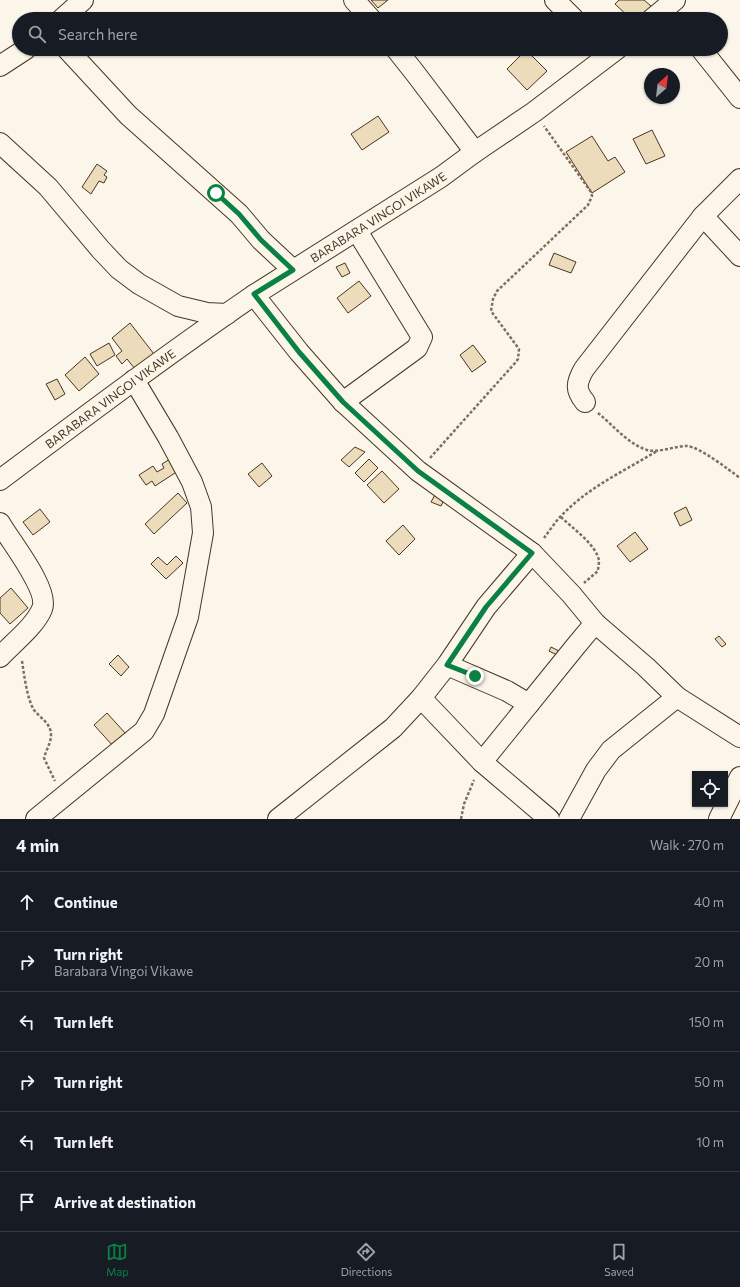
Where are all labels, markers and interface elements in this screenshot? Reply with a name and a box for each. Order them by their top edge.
search box [12,12,728,56]
icon: search [26,23,48,45]
text: Search here [58,25,137,43]
north arrow [644,68,680,104]
street label: BARABARA VINGOI VIKAWE [307,169,449,265]
route start [207,184,225,202]
street label: BARABARA VINGOI VIKAWE [42,346,178,451]
route end [466,667,484,685]
map controls [692,771,728,807]
button: locate [692,771,728,807]
text: 4 min [16,835,59,856]
text: Walk · 270 m [650,837,724,853]
icon: ahead [16,891,38,913]
text: Continue [54,893,118,911]
text: 40 m [694,894,724,910]
text: Turn right [54,945,123,963]
icon: right [16,951,38,973]
text: 20 m [695,954,724,970]
text: Barabara Vingoi Vikawe [54,963,193,979]
icon: left [16,1011,38,1033]
text: Turn left [54,1013,113,1031]
text: 150 m [689,1014,724,1030]
icon: right [16,1071,38,1093]
text: Turn right [54,1073,123,1091]
text: 50 m [694,1074,724,1090]
icon: left [16,1131,38,1153]
text: Turn left [54,1133,113,1151]
text: 10 m [696,1134,724,1150]
icon: arrive [16,1191,38,1213]
text: Arrive at destination [54,1193,196,1211]
tab: Map [106,1241,129,1278]
tab: Directions [341,1241,392,1278]
tab: Saved [604,1241,634,1278]

